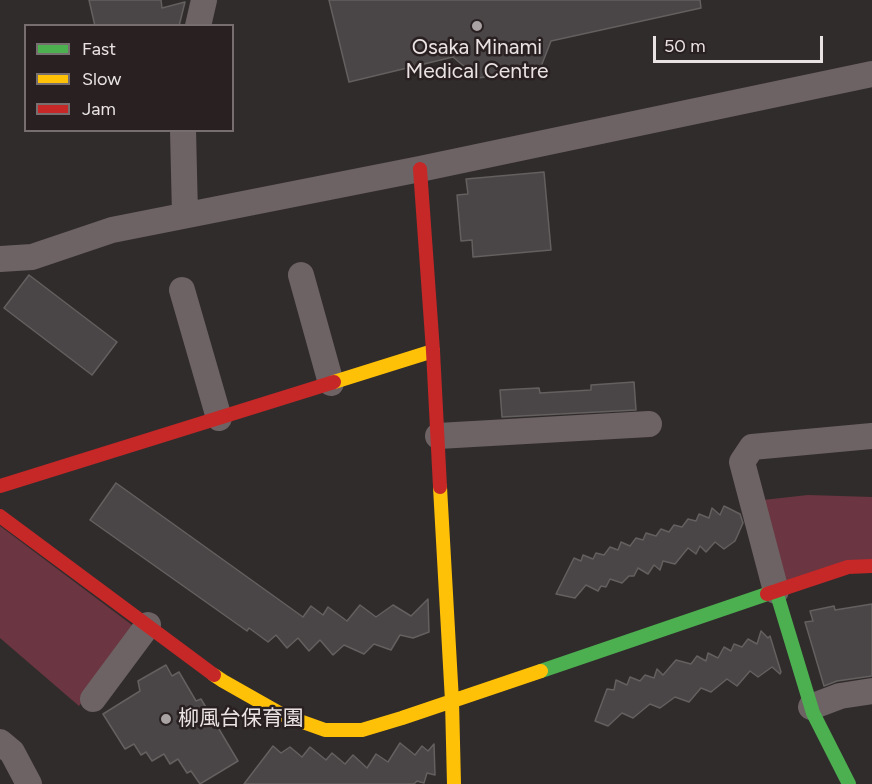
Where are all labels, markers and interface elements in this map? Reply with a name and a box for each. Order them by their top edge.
marker: Osaka Minami Medical Centre [470,19,484,33]
legend [24,24,234,132]
scale bar [656,24,826,62]
place label: Osaka Minami Medical Centre [405,35,549,85]
text: 50 m [664,35,706,57]
text: Fast [82,38,116,60]
text: Slow [82,68,121,90]
text: Jam [82,98,116,120]
place label: 柳風台保育園 [178,706,304,732]
marker: 柳風台保育園 [159,712,173,726]

